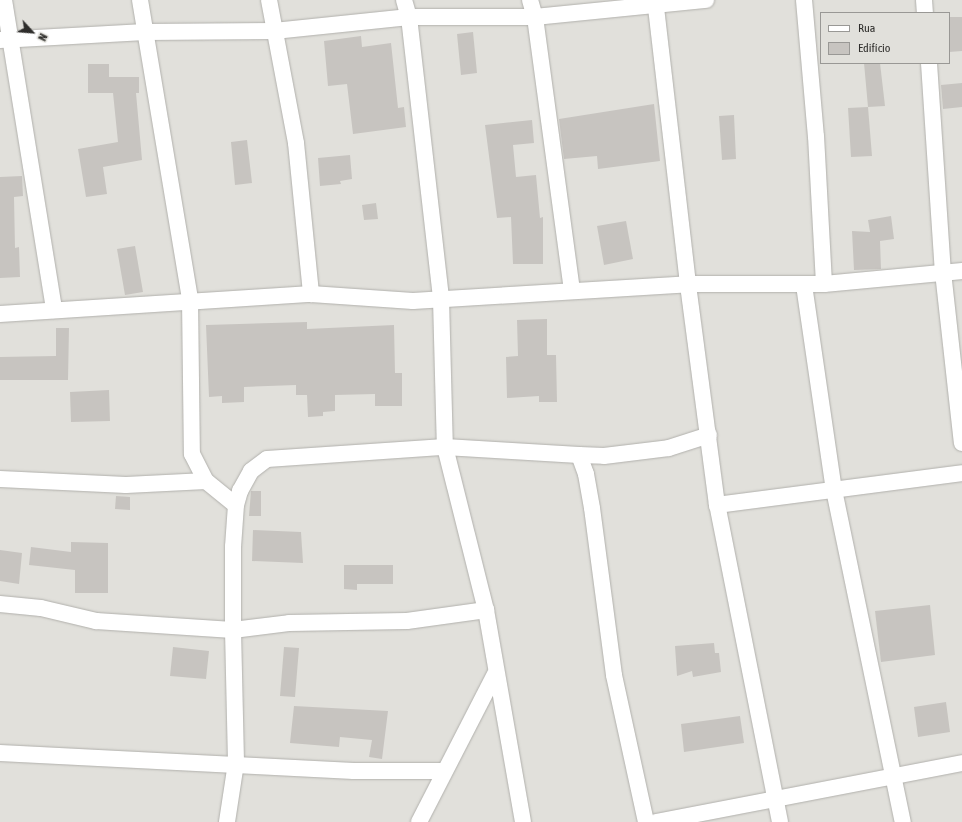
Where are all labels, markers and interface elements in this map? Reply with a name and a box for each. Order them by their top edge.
north arrow [12,12,52,52]
legend [820,12,950,64]
text: Rua [858,21,875,35]
text: N [36,32,50,43]
text: Edifício [858,41,890,55]

